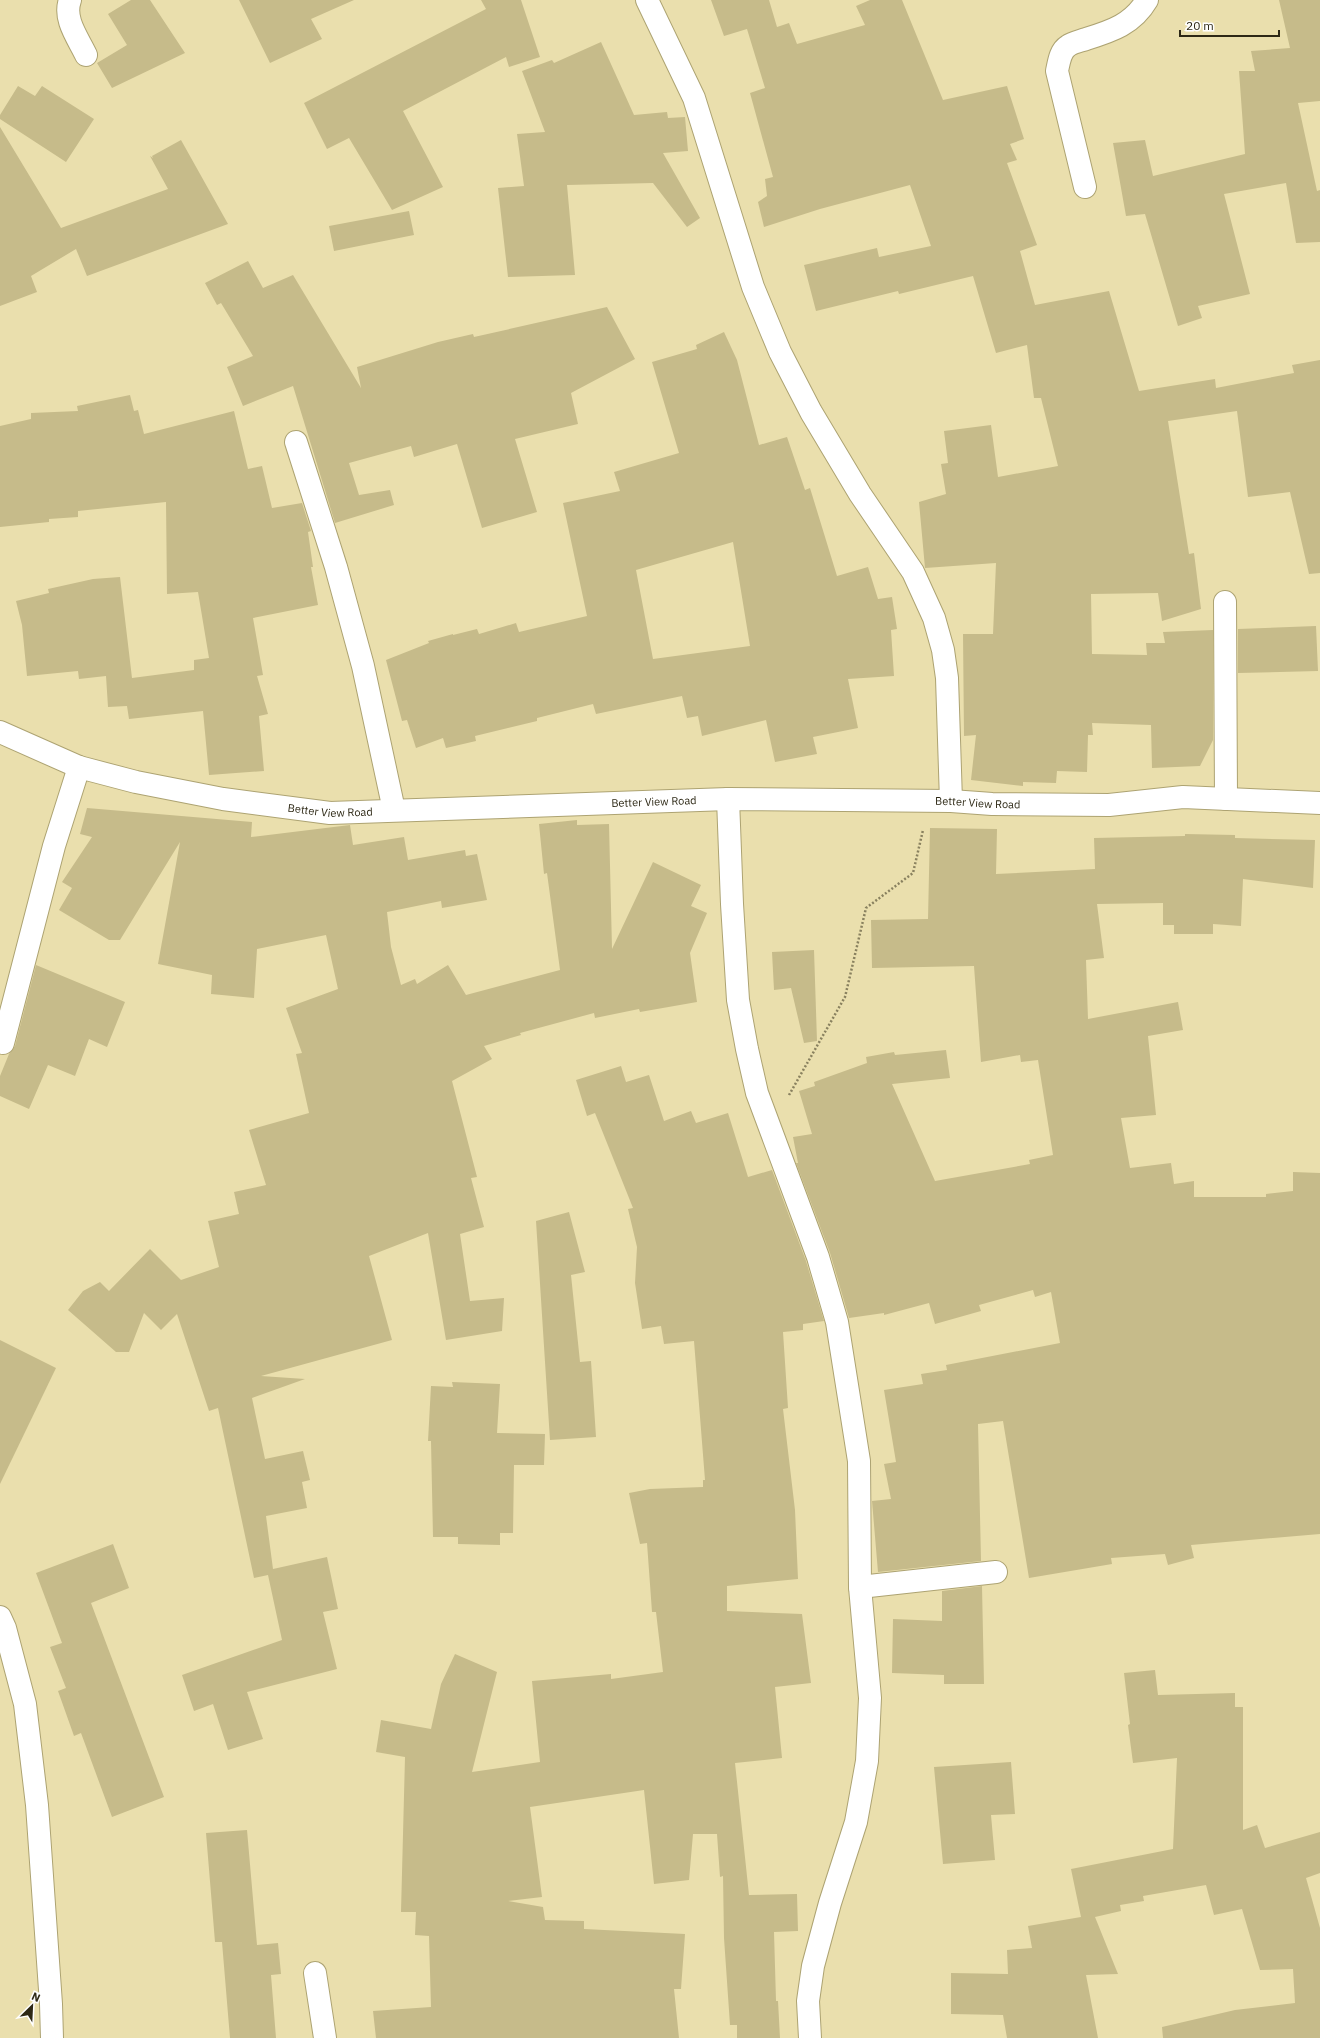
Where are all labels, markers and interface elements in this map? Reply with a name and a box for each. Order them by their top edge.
scale bar [1180,12,1279,38]
text: 20 m [1186,18,1214,33]
street label: Better View Road [611,793,697,810]
street label: Better View Road [935,794,1020,811]
street label: Better View Road [287,801,373,820]
north arrow [12,1986,52,2026]
text: N [30,1989,43,2005]

